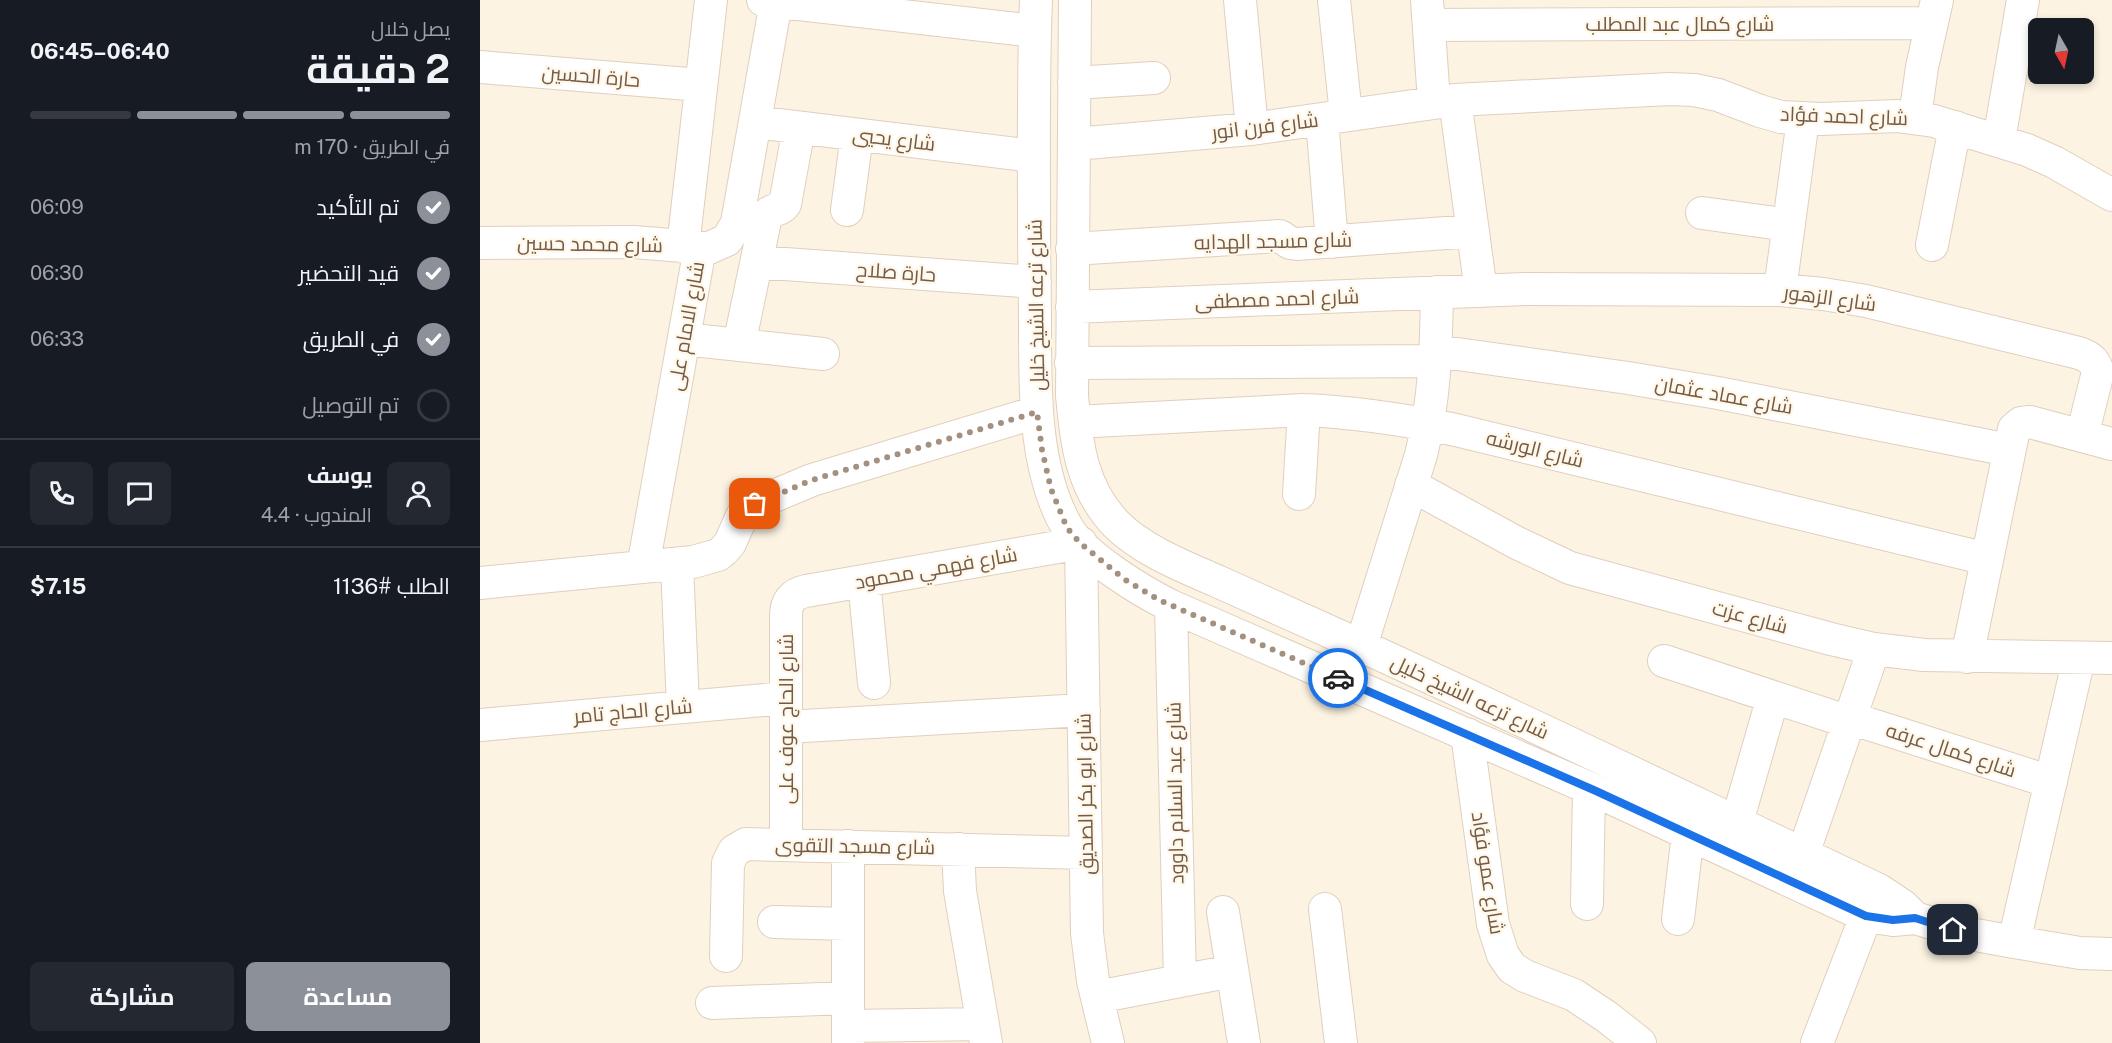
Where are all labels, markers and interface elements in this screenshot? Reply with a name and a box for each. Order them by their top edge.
street label: شارع كمال عبد المطلب [1586,12,1774,38]
text: يصل خلال [371,17,450,41]
north arrow [2028,18,2094,84]
map controls [2028,18,2094,84]
text: 06:40–06:45 [30,38,170,64]
text: 2 دقيقة [306,46,450,92]
street label: حارة الحسين [541,60,641,93]
street label: شارع احمد فؤاد [1780,102,1908,132]
street label: شارع فرن انور [1209,108,1320,147]
street label: شارع يحيي [851,122,937,158]
text: في الطريق · 170 m [294,135,450,159]
icon: check [417,191,450,224]
text: تم التأكيد [316,194,399,220]
text: 06:09 [30,195,84,219]
street label: شارع ترعه الشيخ خليل [1023,219,1051,391]
street label: شارع مسجد الهدايه [1194,228,1352,256]
street label: شارع محمد حسين [517,231,663,259]
icon: check [417,257,450,290]
street label: حارة صلاح [855,257,937,289]
street label: شارع الامام على [663,259,711,393]
text: قيد التحضير [299,260,399,286]
text: 06:30 [30,261,84,285]
street label: شارع الزهور [1781,279,1878,318]
street label: شارع احمد مصطفى [1194,284,1360,316]
icon: check [417,323,450,356]
text: في الطريق [303,326,399,352]
text: 06:33 [30,327,84,351]
street label: شارع عماد عثمان [1653,371,1795,421]
text: تم التوصيل [302,392,399,418]
street label: شارع الورشه [1483,425,1586,475]
button: phone [30,462,93,525]
button: chat [108,462,171,525]
text: يوسف [307,462,372,488]
button: person [387,462,450,525]
pin [729,478,780,529]
icon: bag [738,487,771,520]
text: المندوب · 4.4 [261,503,372,527]
street label: شارع فهمي محمود [853,542,1020,598]
text: $7.15 [30,573,86,599]
text: الطلب #1136 [333,573,450,599]
street label: شارع عزت [1709,595,1790,641]
street label: شارع الحاج عوف على [774,634,800,804]
courier [1308,648,1368,708]
street label: شارع ترعه الشيخ خليل [1386,650,1553,746]
icon: car [1322,662,1355,695]
street label: شارع الحاج تامر [572,694,693,730]
street label: شارع عبد السلام داوود [1161,702,1191,884]
street label: شارع ابو بكر الصديق [1072,713,1100,875]
street label: شارع كمال عرفه [1882,718,2019,784]
street label: شارع عمو فؤاد [1464,810,1510,936]
street label: شارع مسجد التقوى [775,833,935,861]
pin [1927,904,1978,955]
icon: home [1936,913,1969,946]
button: مشاركة [30,962,234,1031]
button: مساعدة [246,962,450,1031]

